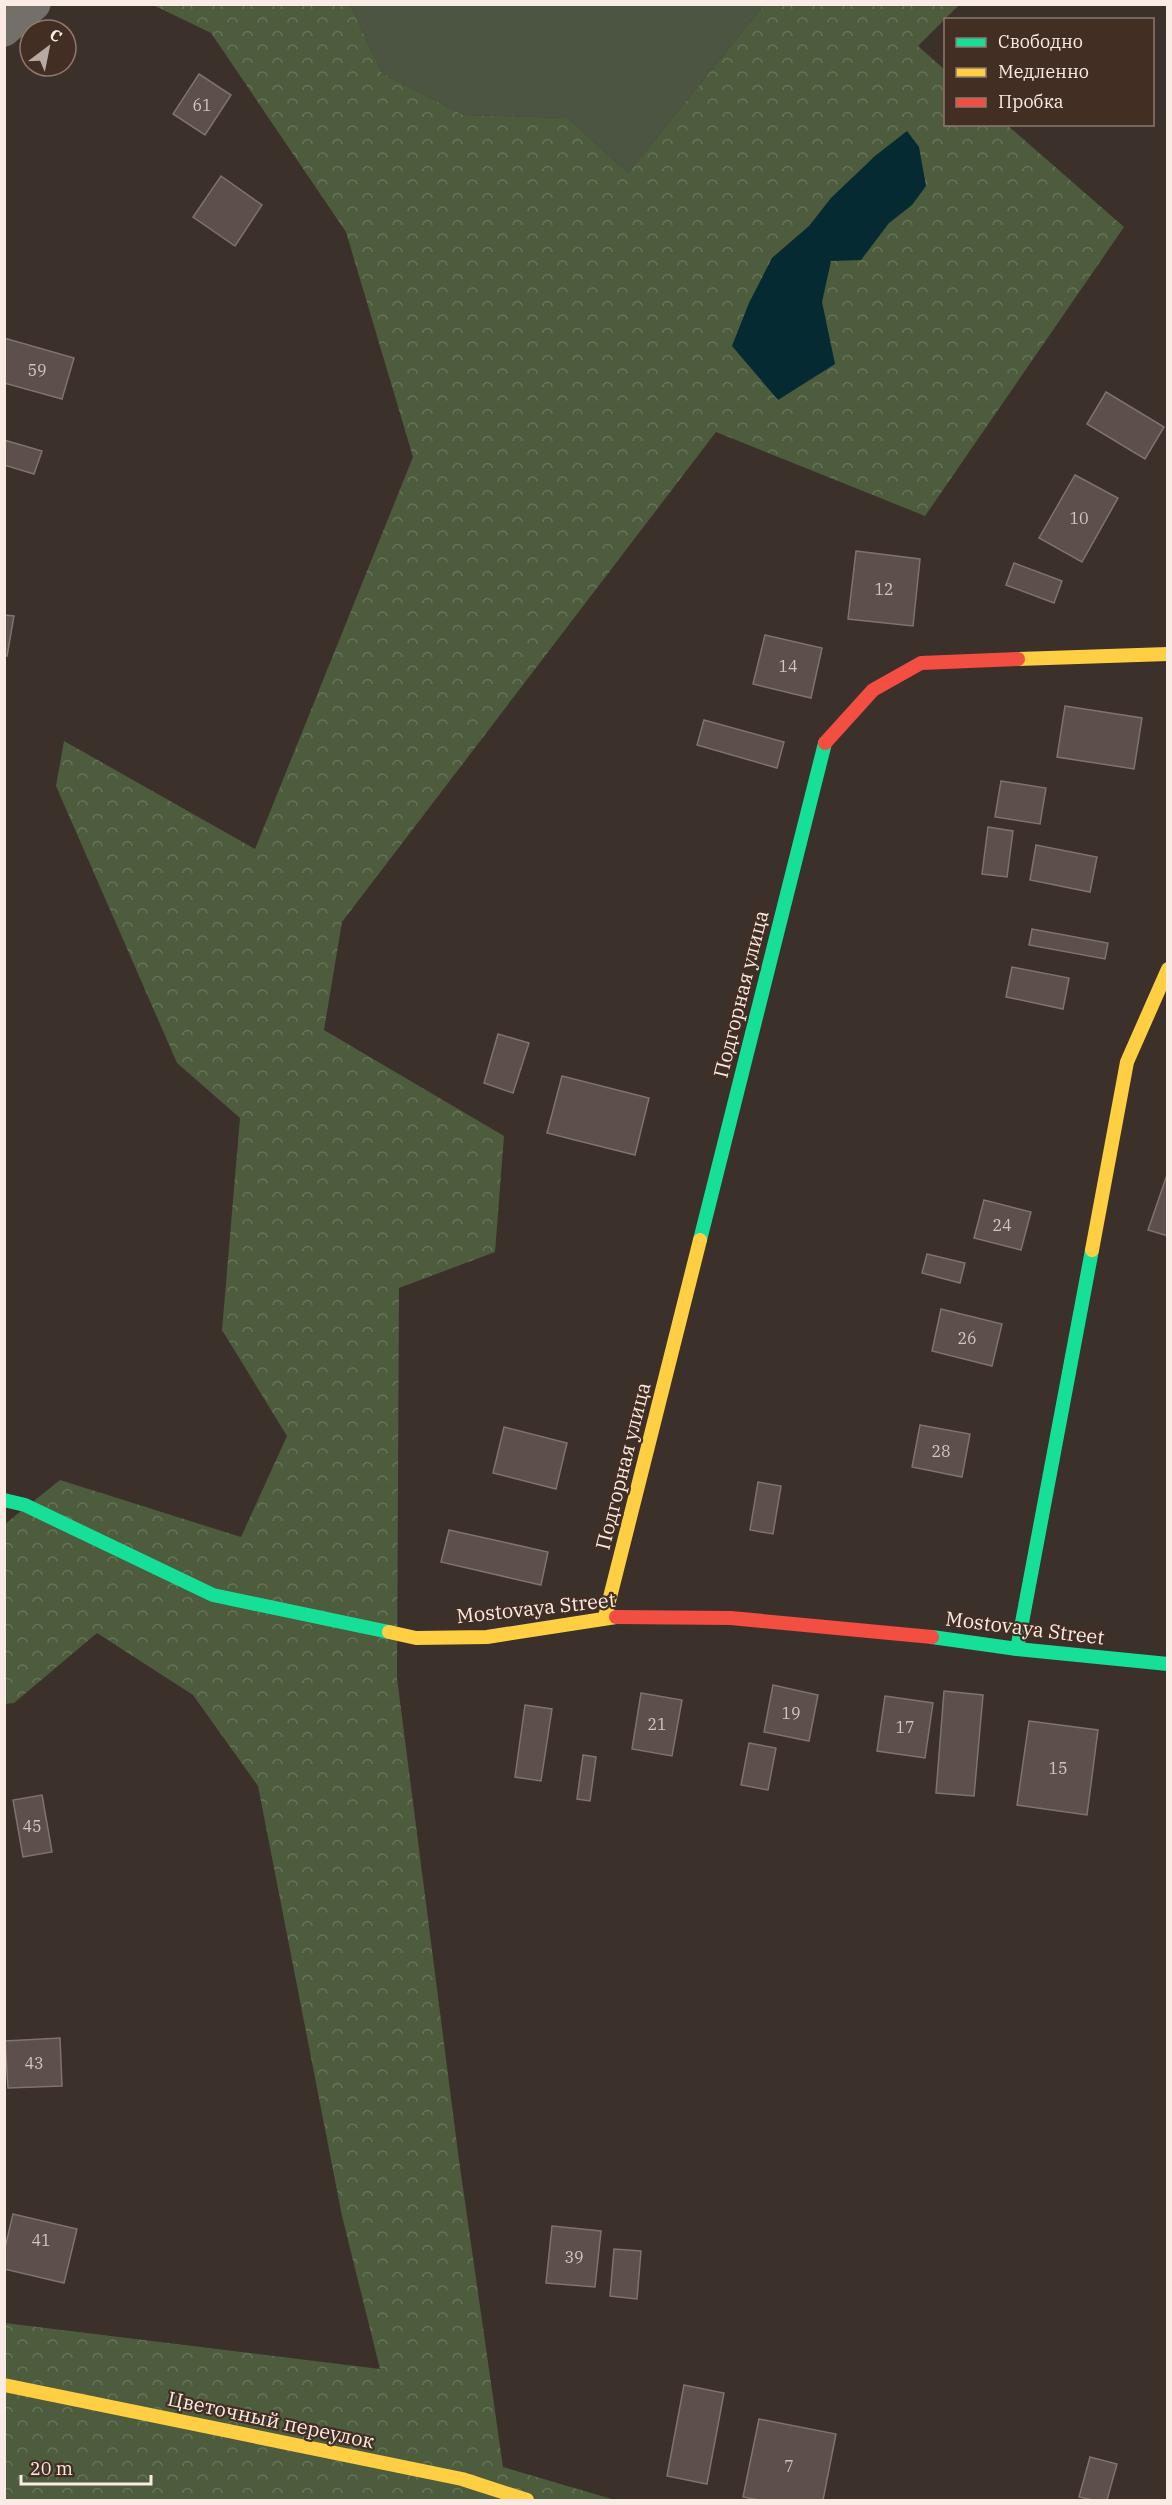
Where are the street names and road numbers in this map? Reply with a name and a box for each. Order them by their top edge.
street label: Подгорная улица [707,907,774,1080]
street label: Подгорная улица [589,1379,656,1552]
street label: Mostovaya Street [455,1586,617,1629]
street label: Mostovaya Street [944,1604,1106,1651]
street label: Цветочный переулок [165,2384,377,2455]

